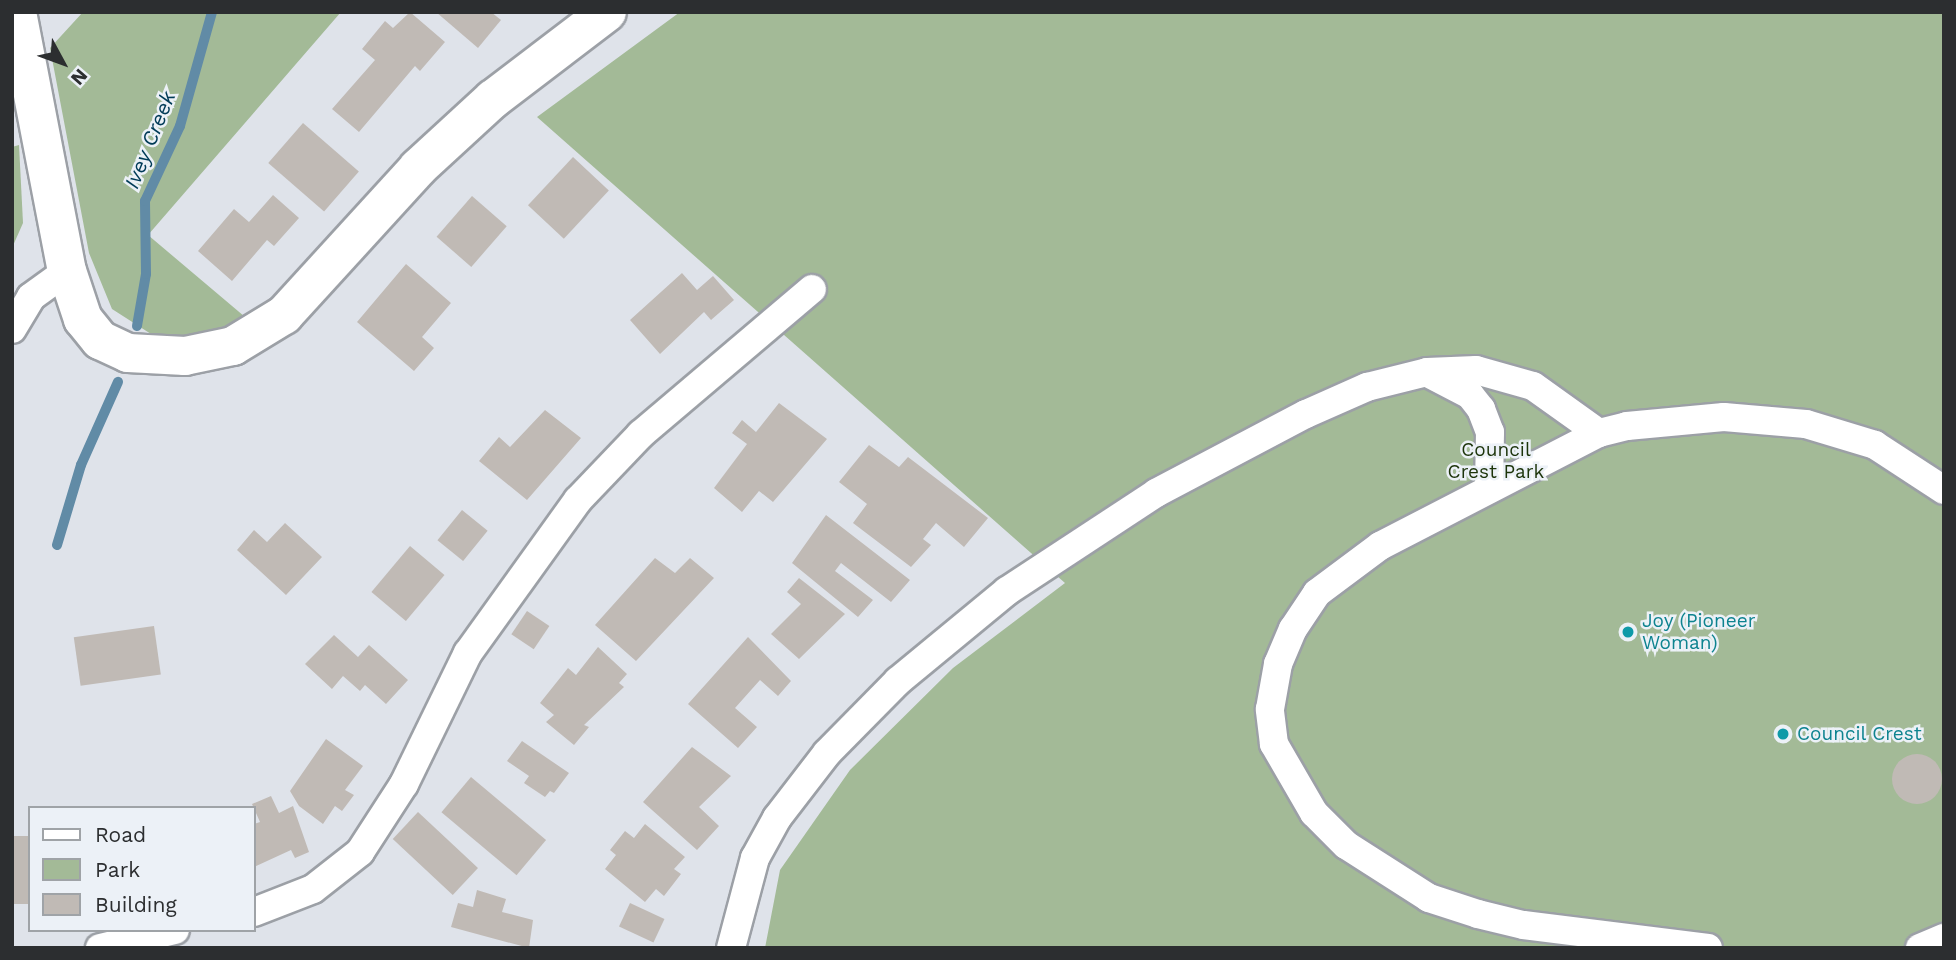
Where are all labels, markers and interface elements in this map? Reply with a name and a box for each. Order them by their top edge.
north arrow [28,28,98,98]
text: N [66,64,93,90]
water label: Ivey Creek [119,87,181,193]
park label: Council Crest Park [1448,439,1544,483]
place label: Joy (Pioneer Woman) [1642,610,1756,654]
marker: Joy (Pioneer Woman) [1620,624,1636,640]
place label: Council Crest [1797,723,1922,745]
marker: Council Crest [1775,726,1791,742]
legend [28,806,256,932]
text: Road [95,822,146,847]
text: Park [95,857,140,882]
text: Building [95,892,177,917]

